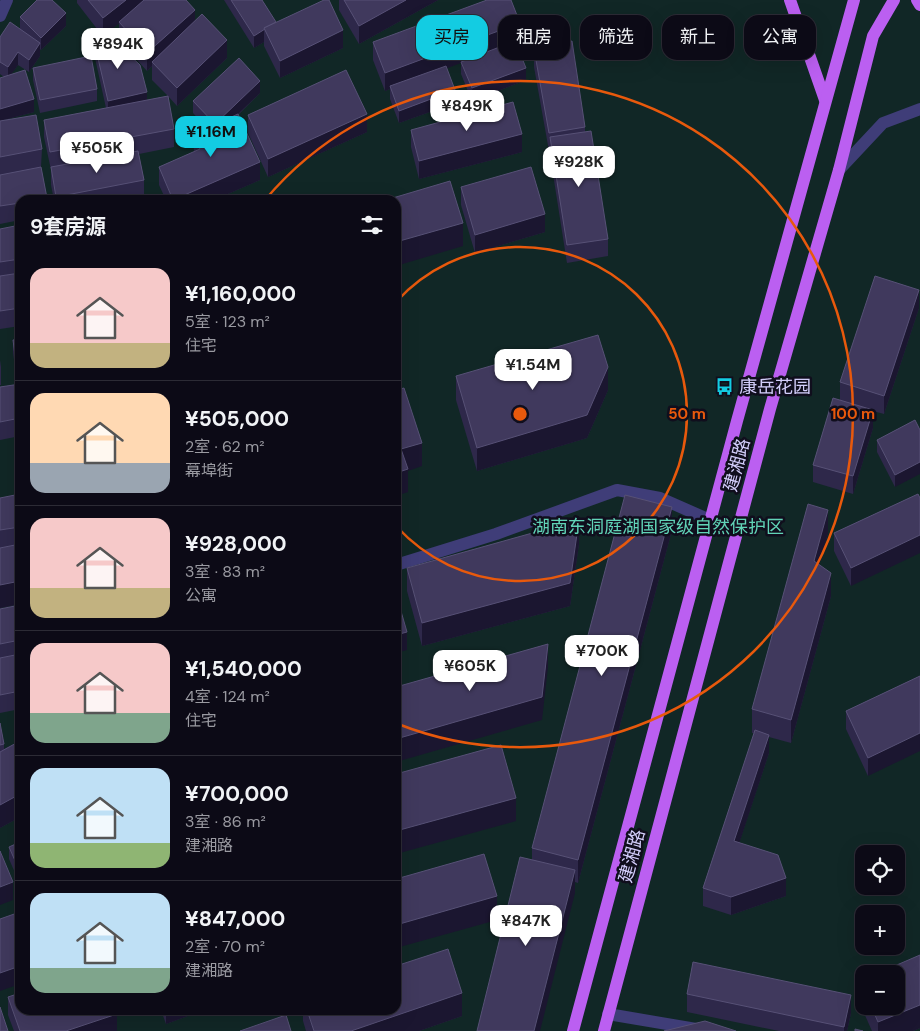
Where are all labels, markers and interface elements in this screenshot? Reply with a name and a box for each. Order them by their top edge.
chip: 买房 [416,15,488,60]
chip: 租房 [498,15,570,60]
chip: 筛选 [580,15,652,60]
chip: 新上 [662,15,734,60]
chip: 公寓 [744,15,816,60]
pin: ¥894K [83,28,153,70]
text: ¥894K [92,33,144,54]
pin: ¥849K [432,90,502,132]
text: ¥849K [441,95,493,116]
pin: ¥1.16M [170,116,252,158]
text: ¥1.16M [186,121,236,142]
pin: ¥505K [62,132,132,174]
text: ¥505K [71,137,123,158]
pin: ¥928K [544,146,614,188]
text: ¥928K [554,151,604,172]
icon: filters [358,211,386,239]
text: 9套房源 [30,213,106,241]
text: ¥1,160,000 [185,280,296,308]
icon: home [70,288,130,348]
text: 5室 · 123 m² [185,311,270,332]
text: 住宅 [185,335,217,356]
pin: ¥1.54M [492,348,574,391]
text: ¥1.54M [506,354,560,375]
place label: 康岳花园 [739,375,811,399]
bus stop icon: 康岳花园 [715,377,735,397]
text: 50 m [668,404,706,424]
text: 100 m [831,404,875,424]
text: ¥505,000 [185,405,289,433]
centre of rings [511,405,529,423]
icon: home [70,413,130,473]
text: 2室 · 62 m² [185,436,265,457]
street label: 建湘路 [718,436,756,494]
text: 幕埠街 [185,460,233,481]
park label: 湖南东洞庭湖国家级自然保护区 [532,515,784,539]
text: ¥928,000 [185,530,287,558]
icon: home [70,538,130,598]
text: 3室 · 83 m² [185,561,265,582]
text: 公寓 [185,585,217,606]
pin: ¥700K [567,634,637,677]
text: ¥700K [576,640,628,661]
pin: ¥605K [435,650,505,692]
text: ¥1,540,000 [185,655,302,683]
text: ¥605K [444,655,496,676]
icon: home [70,663,130,723]
text: 4室 · 124 m² [185,686,270,707]
text: 住宅 [185,710,217,731]
text: ¥700,000 [185,780,289,808]
icon: home [70,788,130,848]
text: 3室 · 86 m² [185,811,266,832]
street label: 建湘路 [613,827,651,885]
text: 建湘路 [185,835,233,856]
map controls [855,845,905,1015]
button: locate [855,845,905,895]
pin: ¥847K [491,904,561,947]
text: ¥847,000 [185,905,285,933]
button: + [855,905,905,955]
text: ¥847K [501,910,551,931]
icon: home [70,913,130,973]
text: 2室 · 70 m² [185,936,265,957]
text: 建湘路 [185,960,233,981]
button: − [855,965,905,1015]

